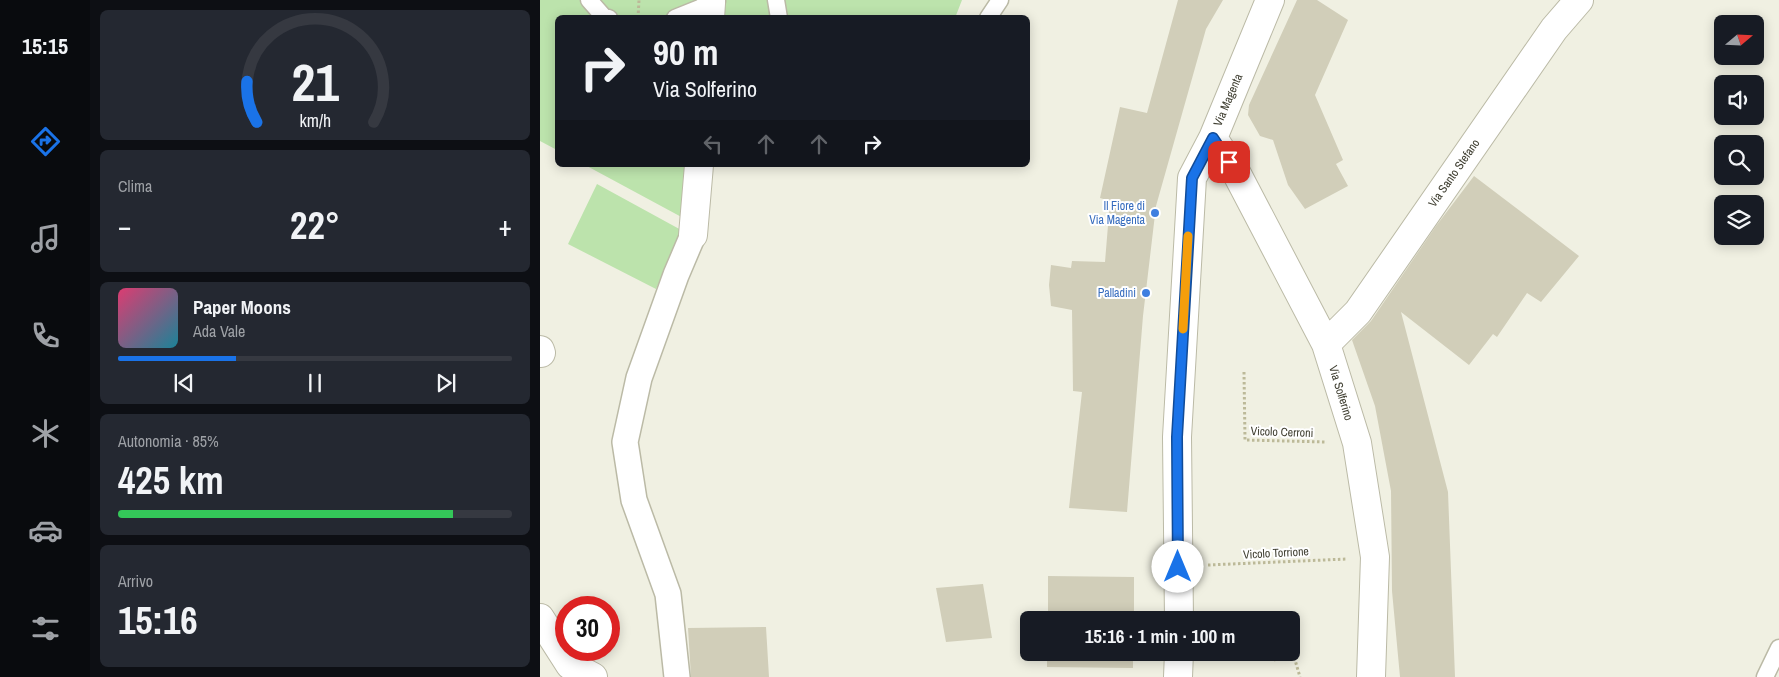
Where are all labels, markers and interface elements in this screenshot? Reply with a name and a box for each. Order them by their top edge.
north arrow [1714,15,1764,65]
map controls [1714,15,1764,245]
text: 90 m [653,29,718,76]
text: 15:15 [22,31,68,61]
icon: right [570,35,635,100]
text: 21 [291,47,339,117]
street label: Via Magenta [1210,71,1246,129]
text: Via Solferino [653,74,757,104]
button: sound [1714,75,1764,125]
text: km/h [299,109,331,133]
icon: directions [28,124,63,159]
icon: left [699,130,727,158]
icon: ahead [752,130,780,158]
icon: ahead [805,130,833,158]
icon: right [858,130,886,158]
button: search [1714,135,1764,185]
street label: Via Santo Stefano [1425,136,1483,210]
pin [1208,141,1250,183]
icon: arrive [1215,148,1243,176]
text: Clima [118,175,152,197]
button: layers [1714,195,1764,245]
place label: Il Fiore di Via Magenta [1089,198,1146,228]
text: 22° [290,200,340,251]
text: − [118,207,131,245]
text: + [499,207,512,245]
marker: Il Fiore di Via Magenta [1149,207,1161,219]
icon: music [28,221,63,256]
place label: Palladini [1098,285,1136,301]
marker: Palladini [1140,287,1152,299]
text: Paper Moons [193,294,291,320]
icon: phone [28,318,63,353]
text: Ada Vale [193,320,245,342]
street label: Via Solferino [1325,364,1357,422]
icon: previous [170,369,198,397]
icon: pause [301,369,329,397]
icon: next [432,369,460,397]
icon: climate [28,416,63,451]
street label: Vicolo Cerroni [1250,423,1314,441]
text: Autonomia · 85% [118,430,219,452]
text: 425 km [118,455,224,506]
icon: car [28,513,63,548]
position arrow [1151,540,1203,592]
street label: Vicolo Torrione [1243,543,1309,563]
text: Arrivo [118,570,153,592]
text: 15:16 [118,595,198,646]
speed limit sign: 30 [555,596,620,661]
icon: filters [28,611,63,646]
text: 15:16 · 1 min · 100 m [1085,623,1235,649]

